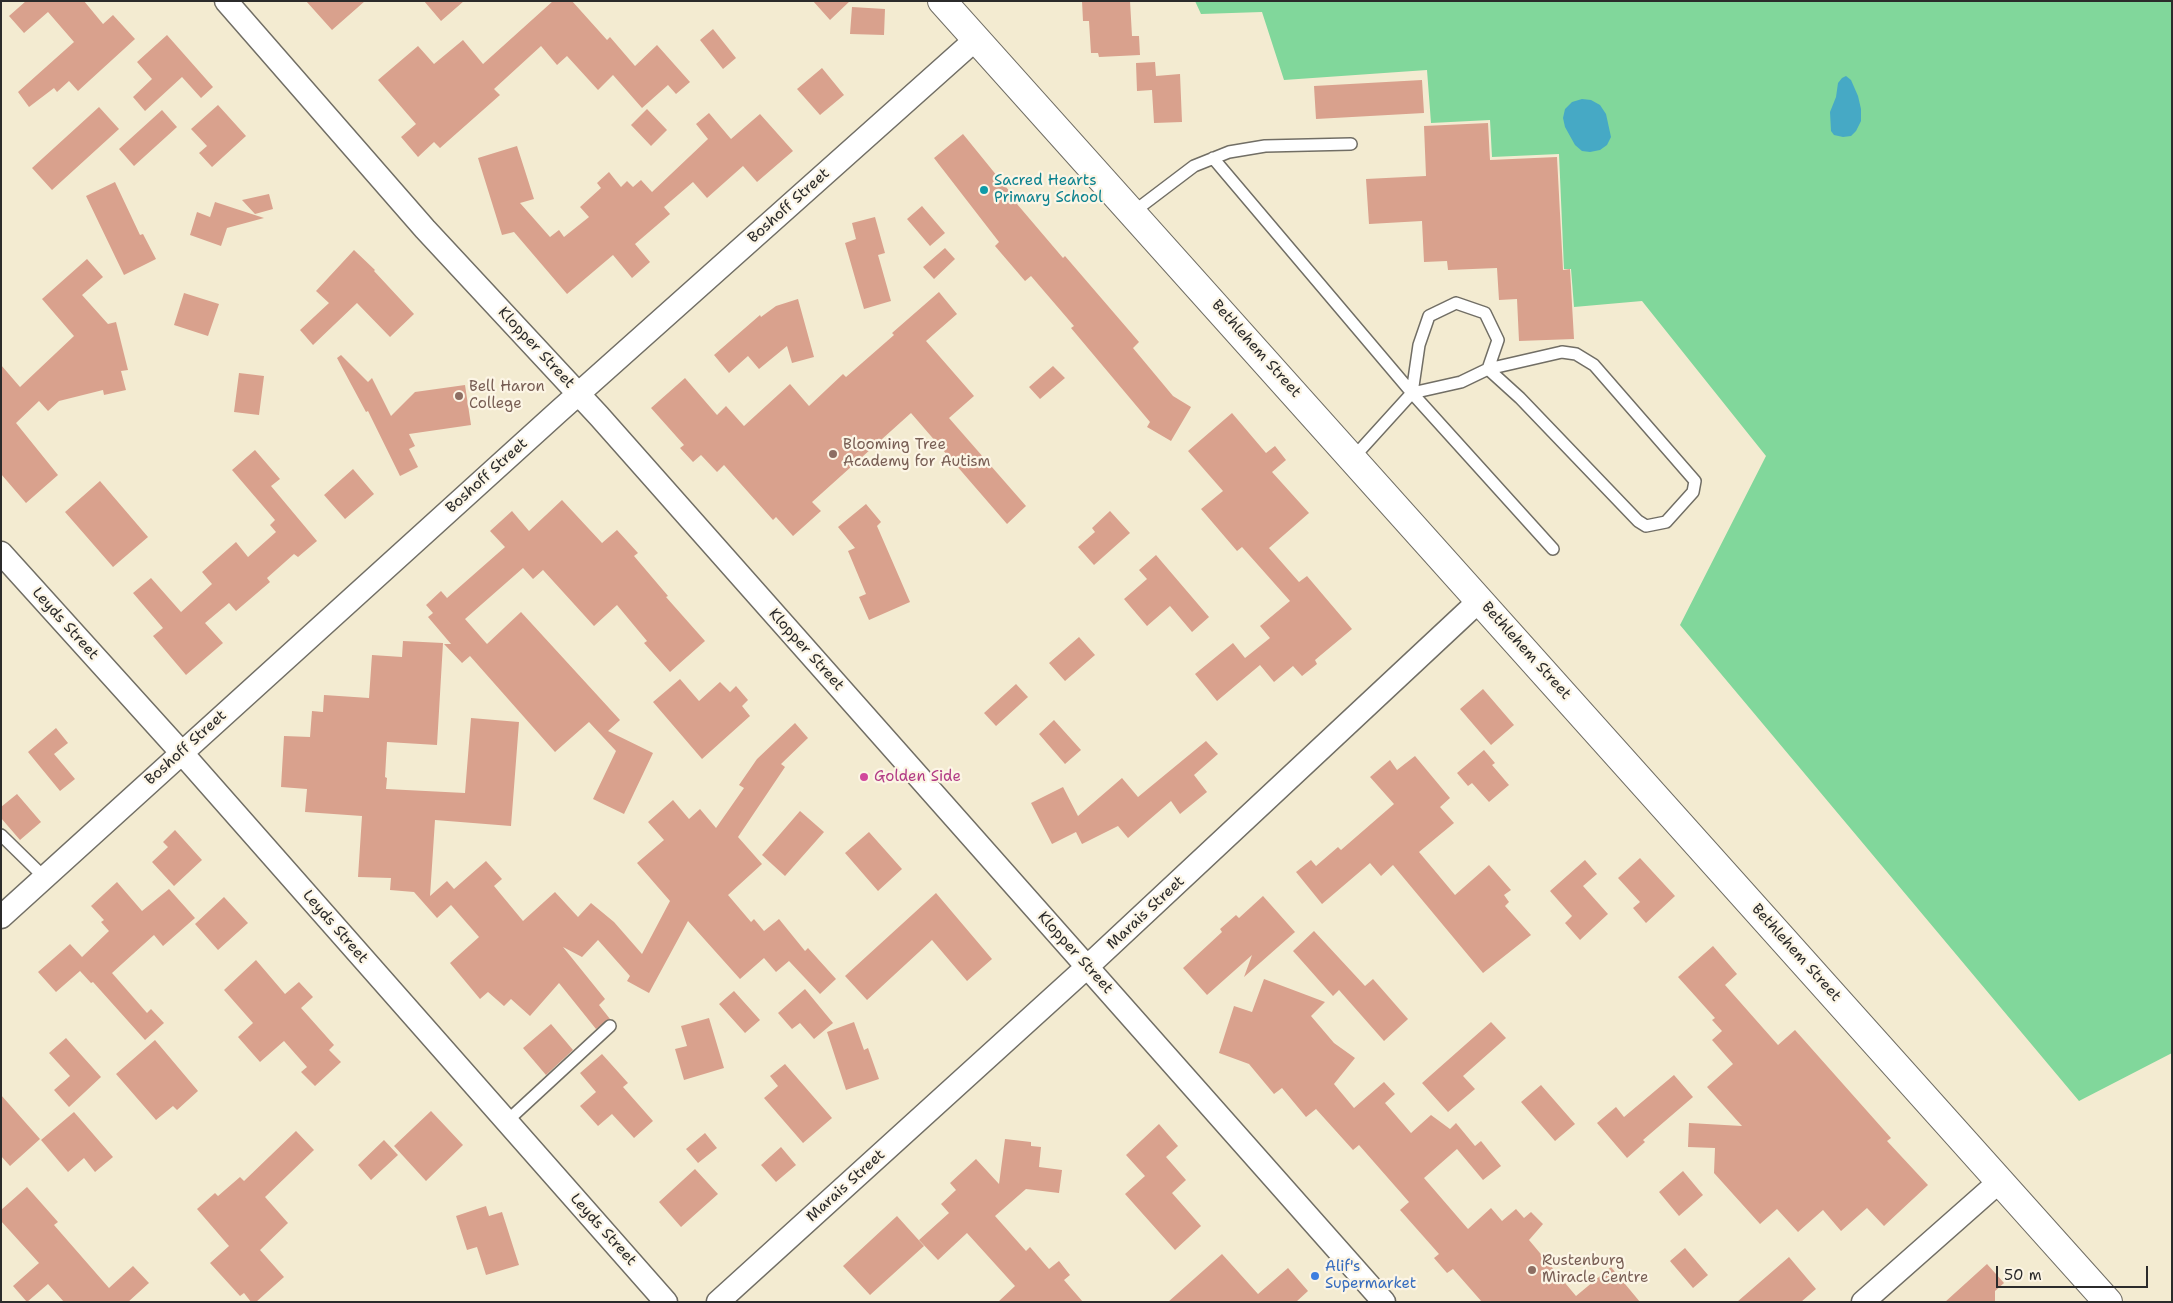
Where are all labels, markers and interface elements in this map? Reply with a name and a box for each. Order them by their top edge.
street label: Boshoff Street [745,165,833,247]
place label: Sacred Hearts Primary School [994,172,1103,207]
marker: Sacred Hearts Primary School [978,184,990,196]
street label: Bethlehem Street [1208,297,1304,401]
street label: Klopper Street [494,304,578,392]
place label: Bell Haron College [469,378,545,413]
marker: Bell Haron College [453,390,465,402]
street label: Boshoff Street [443,435,531,517]
place label: Blooming Tree Academy for Autism [843,436,990,471]
marker: Blooming Tree Academy for Autism [827,448,839,460]
street label: Leyds Street [28,584,102,664]
street label: Bethlehem Street [1478,599,1574,703]
street label: Klopper Street [764,605,848,695]
street label: Boshoff Street [142,707,230,789]
place label: Golden Side [874,768,961,786]
marker: Golden Side [858,771,870,783]
street label: Marais Street [1103,873,1189,953]
street label: Leyds Street [298,887,372,967]
street label: Bethlehem Street [1748,901,1844,1005]
street label: Klopper Street [1033,908,1117,998]
street label: Marais Street [803,1146,889,1226]
street label: Leyds Street [566,1190,640,1270]
place label: Rustenburg Miracle Centre [1542,1252,1648,1287]
scale bar [1998,1256,2150,1288]
place label: Alif's Supermarket [1325,1258,1416,1293]
marker: Rustenburg Miracle Centre [1526,1264,1538,1276]
text: 50 m [2004,1265,2042,1285]
marker: Alif's Supermarket [1309,1270,1321,1282]

